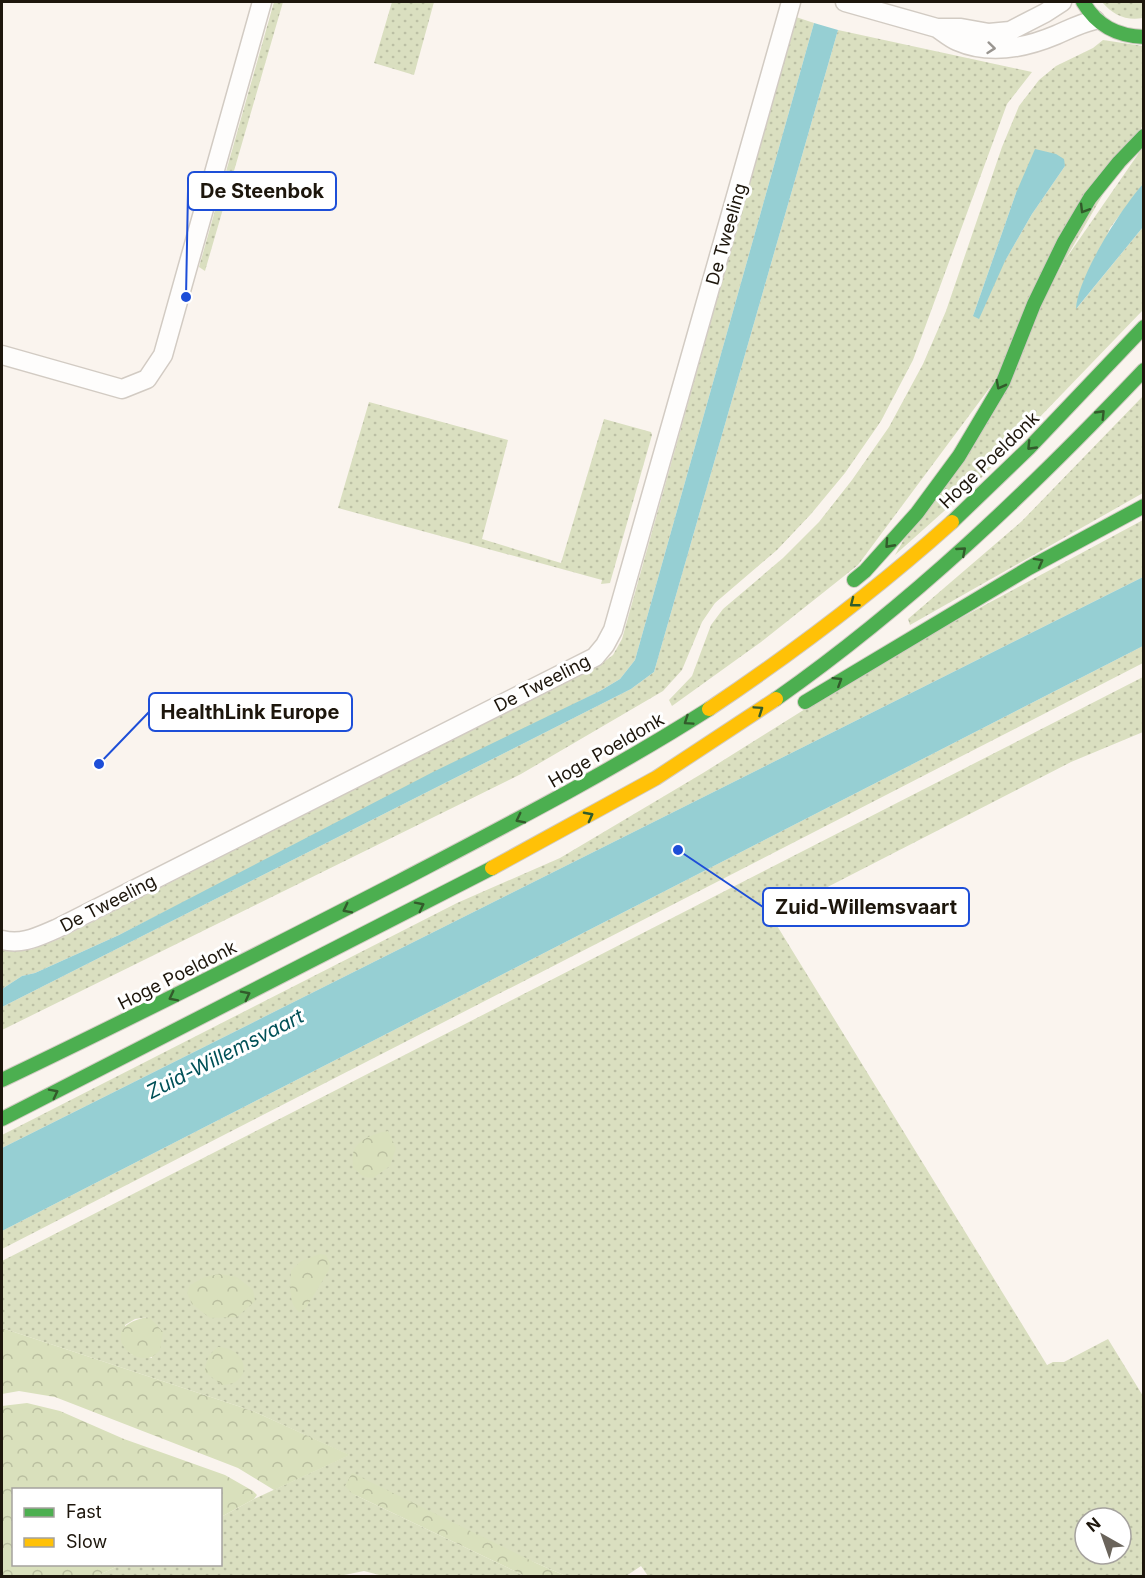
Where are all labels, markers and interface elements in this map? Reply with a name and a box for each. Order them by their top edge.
one-way arrow [986,41,995,54]
callout: De Steenbok [188,172,336,210]
text: De Steenbok [200,179,324,203]
street label: De Tweeling [701,181,751,287]
one-way arrow [1079,203,1091,213]
one-way arrow [996,378,1007,389]
street label: Hoge Poeldonk [935,407,1043,513]
one-way arrow [1094,411,1105,422]
one-way arrow [1027,438,1038,449]
one-way arrow [885,537,896,548]
one-way arrow [955,547,966,558]
one-way arrow [1033,558,1043,569]
one-way arrow [850,596,861,607]
street label: De Tweeling [491,650,593,716]
one-way arrow [832,677,842,689]
callout: HealthLink Europe [149,693,352,731]
text: HealthLink Europe [161,700,339,724]
one-way arrow [753,706,764,717]
street label: Hoge Poeldonk [544,708,668,792]
one-way arrow [684,714,695,725]
one-way arrow [515,812,526,823]
one-way arrow [583,812,593,823]
street label: De Tweeling [57,870,159,936]
callout: Zuid-Willemsvaart [763,888,969,926]
text: Zuid-Willemsvaart [775,895,957,919]
one-way arrow [342,902,353,913]
one-way arrow [413,902,424,913]
street label: Hoge Poeldonk [114,936,240,1014]
one-way arrow [168,990,179,1001]
one-way arrow [240,991,251,1002]
water label: Zuid-Willemsvaart [142,1004,308,1104]
one-way arrow [47,1088,58,1100]
legend [12,1488,222,1566]
text: Fast [66,1501,102,1522]
north arrow [1073,1506,1133,1566]
text: N [1082,1513,1104,1536]
text: Slow [66,1531,107,1552]

